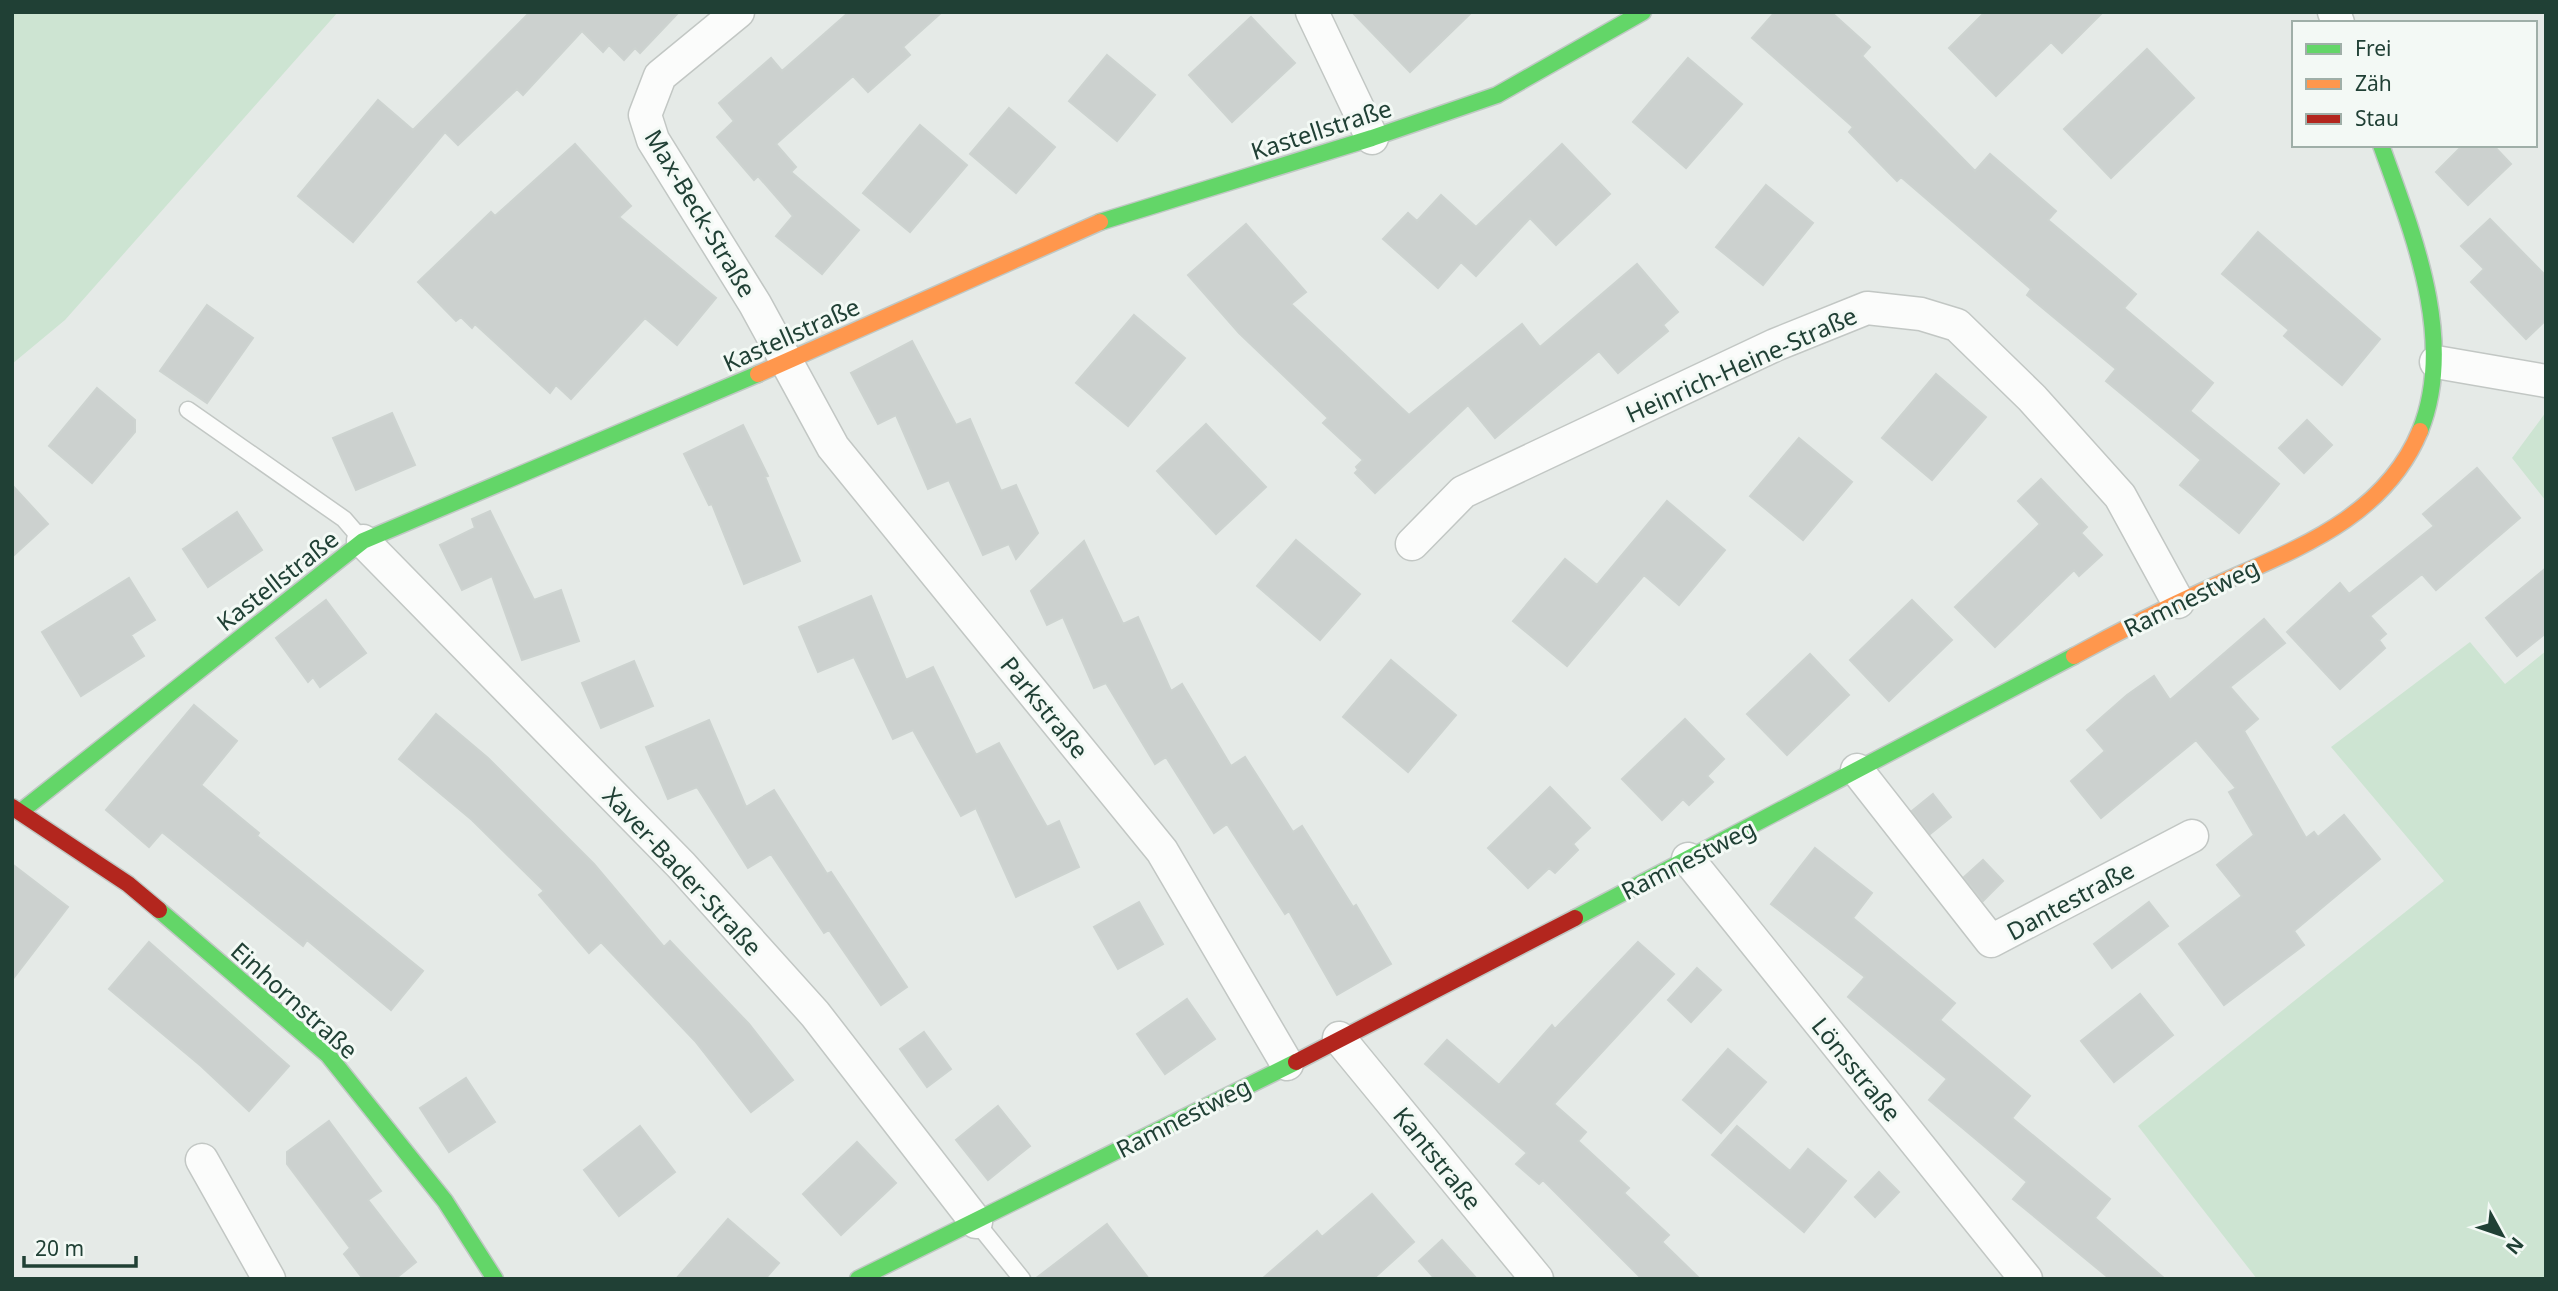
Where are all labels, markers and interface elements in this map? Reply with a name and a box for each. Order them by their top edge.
legend [2292,21,2537,147]
text: Frei [2355,34,2391,62]
text: Zäh [2355,69,2392,97]
street label: Kastellstraße [1246,91,1396,167]
text: Stau [2355,104,2399,132]
street label: Max-Beck-Straße [638,123,764,303]
street label: Kastellstraße [718,289,864,379]
street label: Heinrich-Heine-Straße [1620,298,1862,430]
street label: Kastellstraße [209,522,345,638]
street label: Ramnestweg [2118,550,2264,644]
street label: Parkstraße [994,649,1096,765]
street label: Xaver-Bader-Straße [596,780,770,962]
street label: Ramnestweg [1615,811,1761,907]
street label: Dantestraße [2001,853,2139,947]
street label: Einhornstraße [224,934,366,1066]
street label: Lönsstraße [1805,1010,1909,1128]
street label: Ramnestweg [1110,1069,1256,1165]
street label: Kantstraße [1386,1100,1490,1216]
north arrow [2467,1200,2537,1270]
scale bar [24,1224,136,1268]
text: N [2500,1232,2530,1260]
text: 20 m [35,1234,84,1262]

